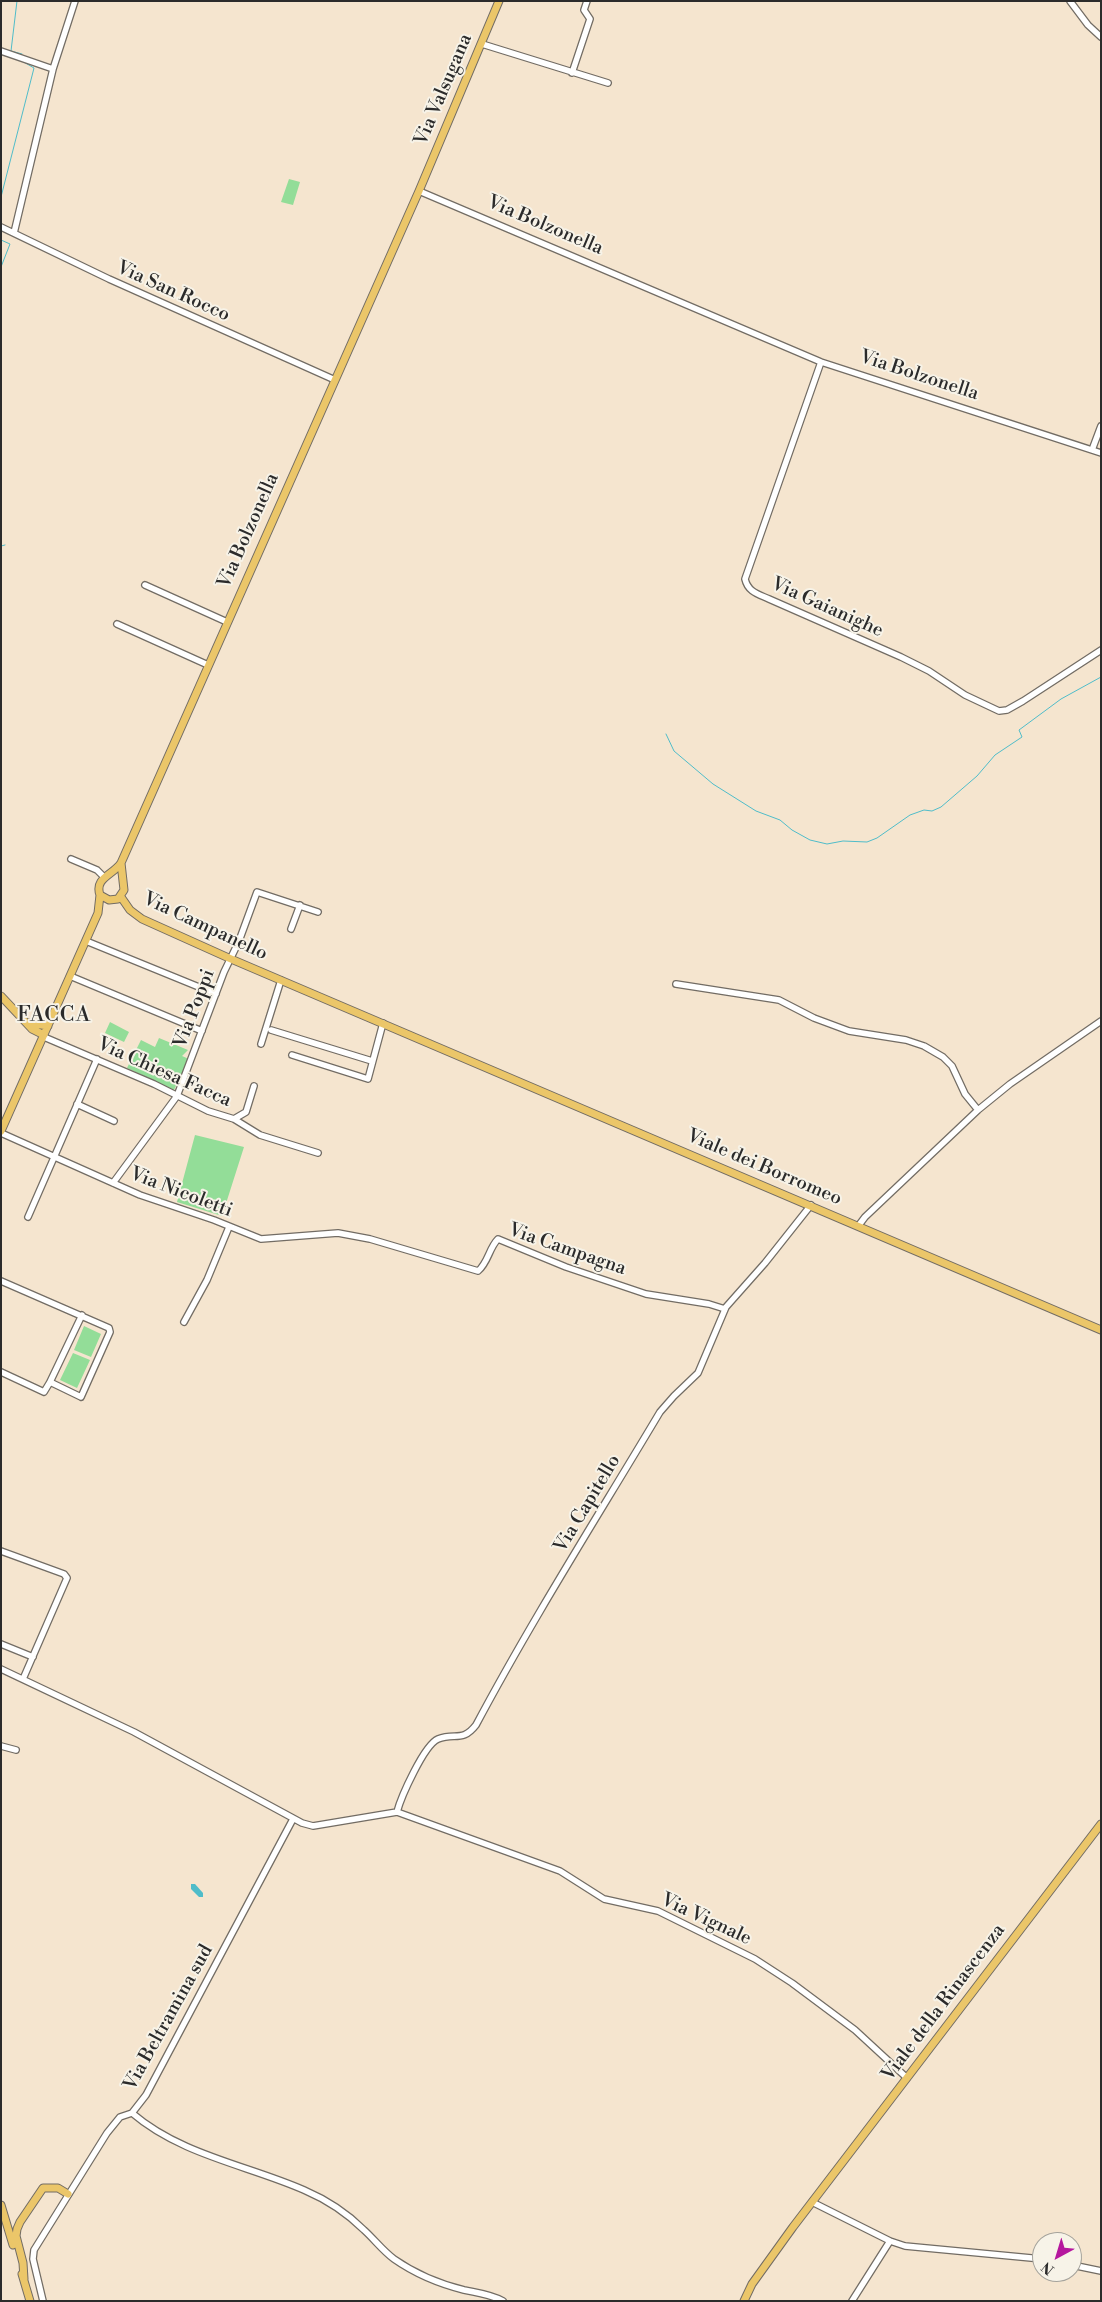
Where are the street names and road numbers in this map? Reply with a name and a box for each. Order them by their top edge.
street label: Via Valsugana [410,31,478,149]
street label: Via Bolzonella [484,191,606,261]
street label: Via San Rocco [113,257,233,327]
street label: Via Bolzonella [857,346,981,406]
street label: Via Bolzonella [213,470,285,592]
street label: Via Gaianighe [767,573,887,643]
street label: Via Campanello [139,888,271,966]
street label: Via Poppi [169,966,221,1052]
street label: Via Chiesa Facca [94,1033,234,1113]
street label: Viale dei Borromeo [683,1125,845,1211]
street label: Via Nicoletti [127,1163,235,1223]
street label: Via Campagna [505,1219,629,1281]
street label: Via Capitello [550,1451,626,1557]
street label: Via Vignale [657,1889,755,1951]
street label: Viale della Rinascenza [878,1920,1010,2086]
street label: Via Beltramina sud [120,1941,218,2095]

